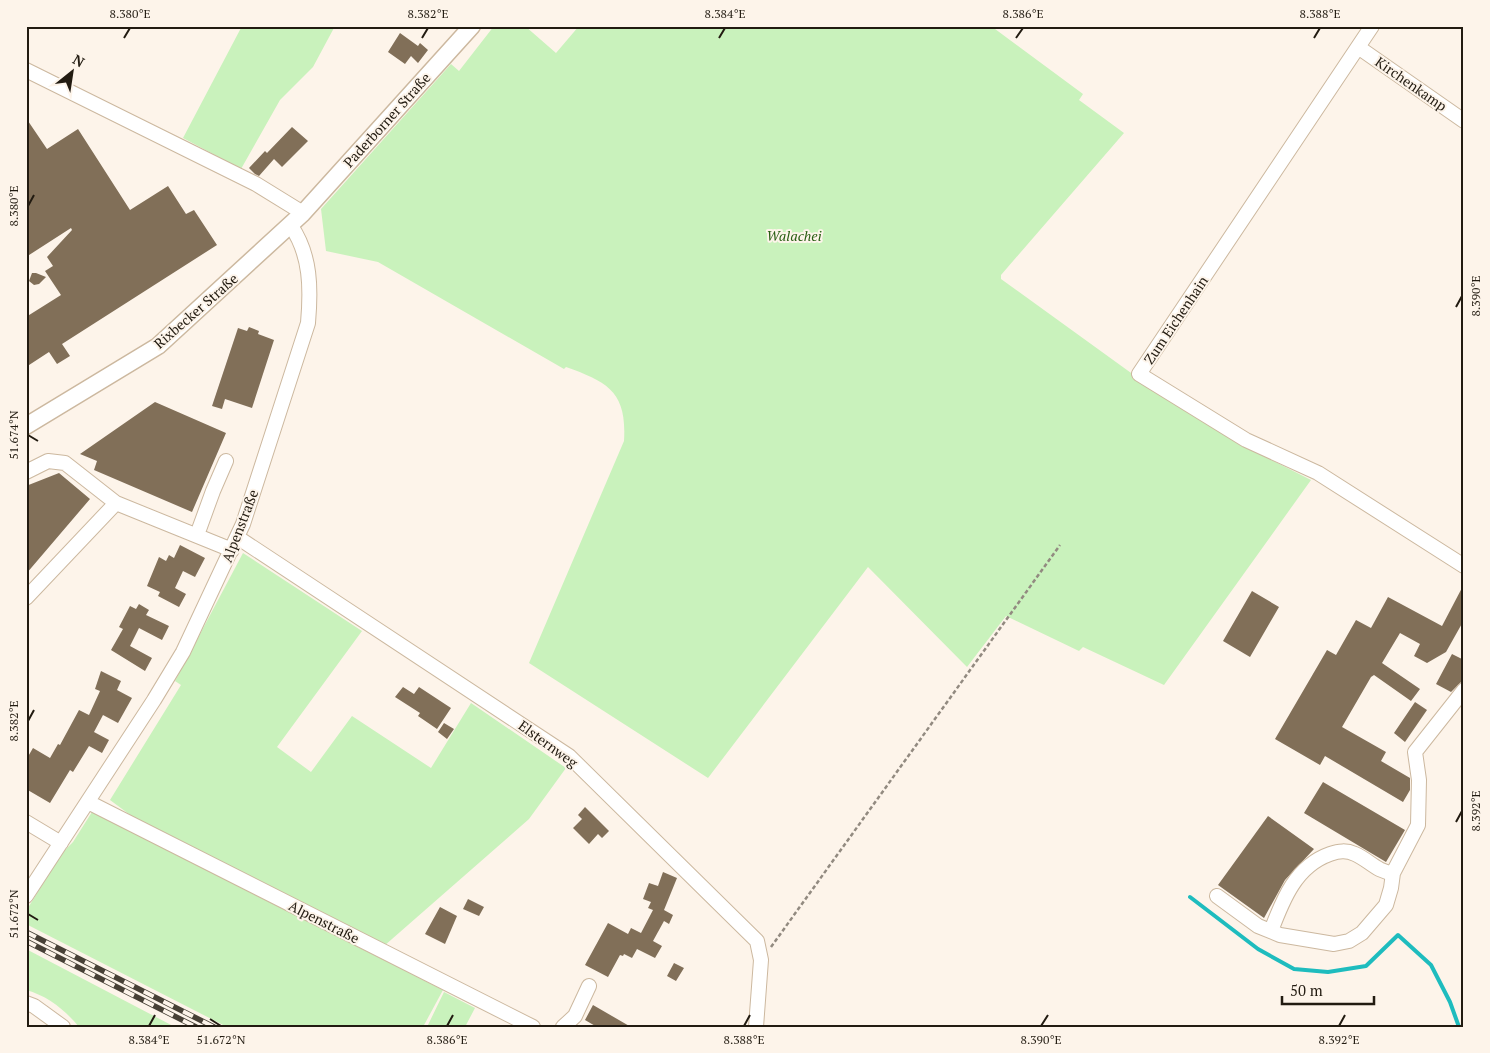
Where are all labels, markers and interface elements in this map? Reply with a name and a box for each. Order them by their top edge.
text: 8.380°E [109,6,151,21]
text: 8.382°E [407,6,449,21]
text: 8.384°E [704,6,746,21]
text: 8.386°E [1002,6,1044,21]
text: 8.388°E [1299,6,1341,21]
north arrow [48,48,98,98]
text: N [69,49,88,71]
street label: Kirchenkamp [1372,52,1451,115]
street label: Paderborner Straße [339,68,434,171]
text: 8.380°E [6,185,21,227]
park label: Walachei [766,226,822,245]
street label: Rixbecker Straße [150,269,242,352]
street label: Zum Eichenhain [1139,271,1212,367]
text: 8.390°E [1468,275,1483,317]
text: 51.674°N [6,410,21,460]
street label: Alpenstraße [217,487,262,565]
text: 8.382°E [6,700,21,742]
street label: Elsternweg [515,716,582,772]
text: 8.392°E [1468,790,1483,832]
text: 51.672°N [6,889,21,939]
street label: Alpenstraße [286,896,363,947]
scale bar [1282,973,1375,1005]
text: 50 m [1290,980,1323,1000]
text: 8.384°E [128,1032,170,1047]
text: 51.672°N [196,1032,246,1047]
text: 8.386°E [426,1032,468,1047]
text: 8.388°E [723,1032,765,1047]
text: 8.390°E [1020,1032,1062,1047]
text: 8.392°E [1318,1032,1360,1047]

